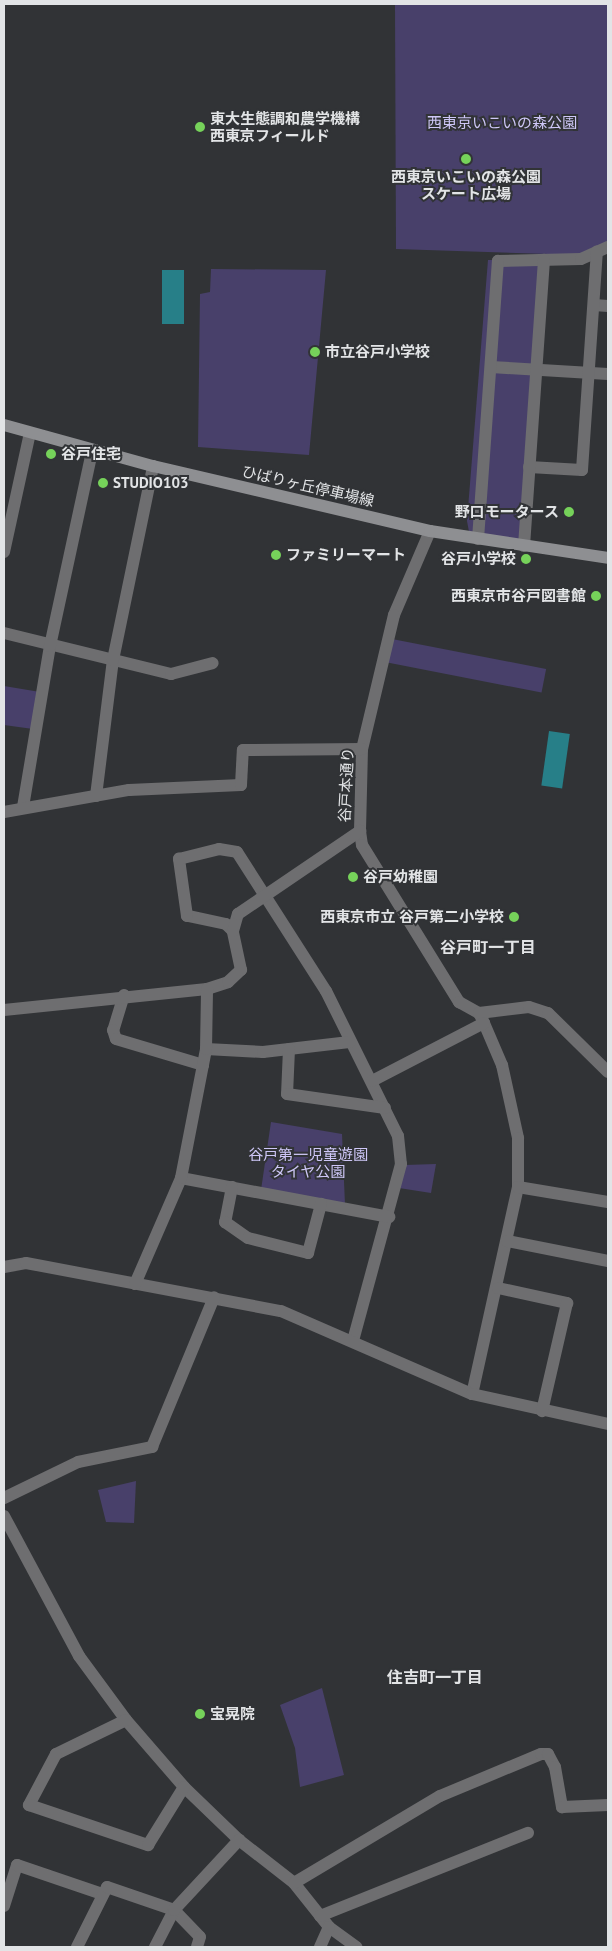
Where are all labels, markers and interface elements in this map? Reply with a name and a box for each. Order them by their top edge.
place label: 東大生態調和農学機構 西東京フィールド [210,109,360,144]
park label: 西東京いこいの森公園 [427,114,577,132]
marker: 東大生態調和農学機構 西東京フィールド [194,121,206,133]
marker: 西東京いこいの森公園 スケート広場 [460,153,472,165]
place label: 西東京いこいの森公園 スケート広場 [391,167,541,202]
place label: 市立谷戸小学校 [325,343,430,361]
marker: 市立谷戸小学校 [309,346,321,358]
place label: 谷戸住宅 [61,445,121,463]
marker: 谷戸住宅 [45,448,57,460]
street label: ひばりヶ丘停車場線 [240,462,376,510]
place label: STUDIO103 [113,474,188,492]
marker: STUDIO103 [97,477,109,489]
place label: 野口モータース [454,503,559,521]
marker: 野口モータース [563,506,575,518]
place label: ファミリーマート [286,546,406,564]
marker: ファミリーマート [270,549,282,561]
place label: 谷戸小学校 [441,550,516,568]
marker: 谷戸小学校 [520,553,532,565]
place label: 西東京市谷戸図書館 [451,587,586,605]
marker: 西東京市谷戸図書館 [590,590,602,602]
street label: 谷戸本通り [335,747,357,823]
place label: 谷戸幼稚園 [363,868,438,886]
marker: 谷戸幼稚園 [347,871,359,883]
place label: 西東京市立 谷戸第二小学校 [320,908,504,926]
marker: 西東京市立 谷戸第二小学校 [508,911,520,923]
district label: 谷戸町一丁目 [440,937,536,957]
park label: 谷戸第一児童遊園 タイヤ公園 [248,1145,368,1180]
district label: 住吉町一丁目 [387,1667,483,1687]
place label: 宝晃院 [210,1705,255,1723]
marker: 宝晃院 [194,1708,206,1720]

